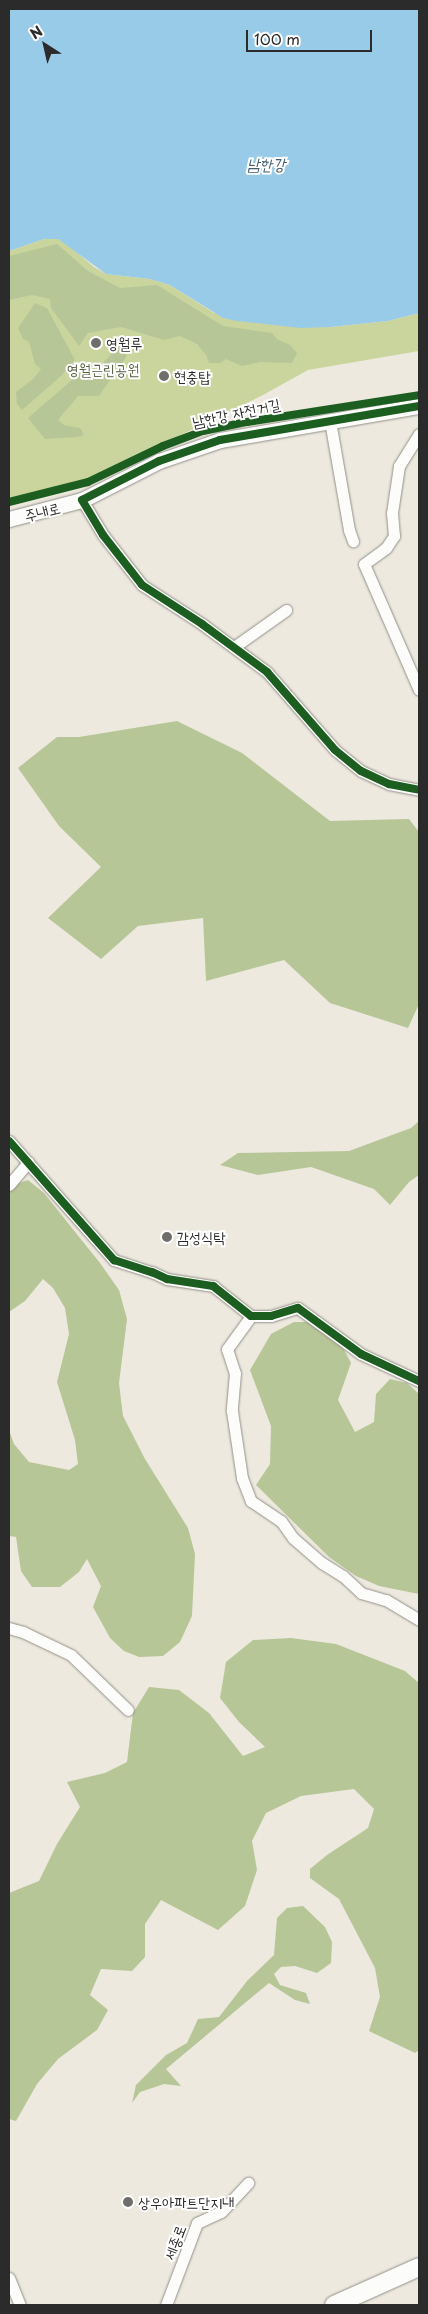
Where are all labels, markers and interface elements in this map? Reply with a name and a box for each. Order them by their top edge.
north arrow [20,20,70,70]
scale bar [248,20,374,52]
text: N [26,21,47,44]
text: 100 m [254,27,300,50]
water label: 남한강 [247,153,285,173]
place label: 영월루 [106,334,142,352]
marker: 영월루 [90,337,102,349]
park label: 영월근린공원 [67,360,139,378]
place label: 현충탑 [174,367,210,385]
marker: 현충탑 [158,370,170,382]
street label: 남한강 자전거길 [190,394,282,430]
street label: 주내로 [22,498,62,524]
place label: 감성식탁 [177,1228,225,1246]
marker: 감성식탁 [161,1231,173,1243]
place label: 상우아파트단지내 [138,2193,235,2211]
marker: 상우아파트단지내 [122,2196,134,2208]
street label: 세종로 [159,2222,189,2262]

